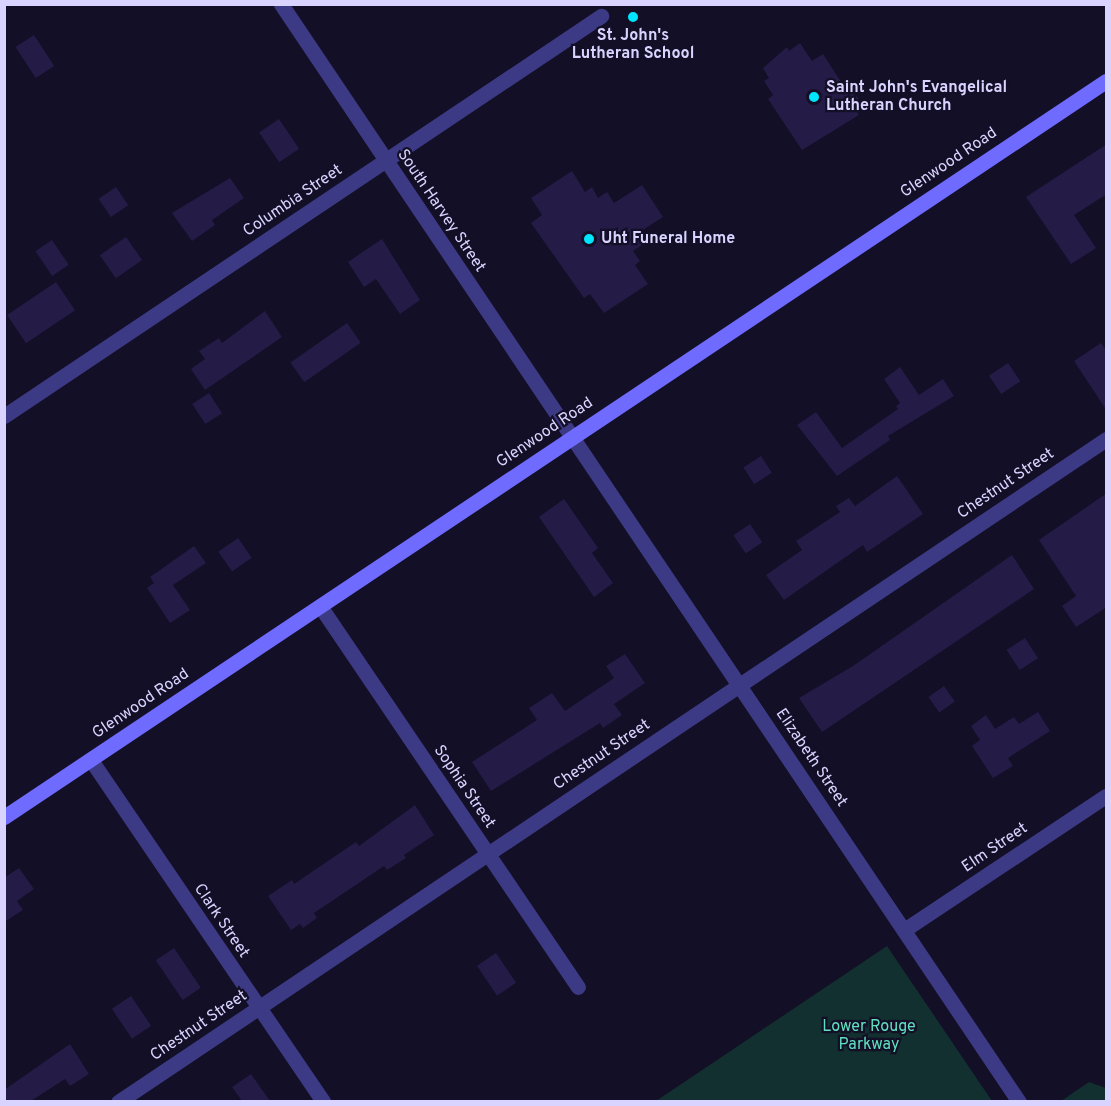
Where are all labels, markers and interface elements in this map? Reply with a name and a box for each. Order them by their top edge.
marker: St. John's Lutheran School [626,10,640,24]
place label: St. John's Lutheran School [572,26,694,64]
place label: Saint John's Evangelical Lutheran Church [826,78,1007,116]
marker: Saint John's Evangelical Lutheran Church [807,90,821,104]
street label: Glenwood Road [897,124,1001,202]
street label: South Harvey Street [393,146,489,276]
street label: Columbia Street [240,161,346,241]
place label: Uht Funeral Home [601,229,735,249]
marker: Uht Funeral Home [582,232,596,246]
street label: Glenwood Road [493,394,597,472]
street label: Chestnut Street [954,445,1058,523]
street label: Glenwood Road [89,665,193,743]
street label: Elizabeth Street [771,705,851,811]
street label: Chestnut Street [550,716,654,794]
street label: Sophia Street [429,742,499,832]
street label: Elm Street [958,819,1032,877]
street label: Clark Street [189,880,253,962]
street label: Chestnut Street [147,987,251,1065]
park label: Lower Rouge Parkway [822,1017,916,1055]

